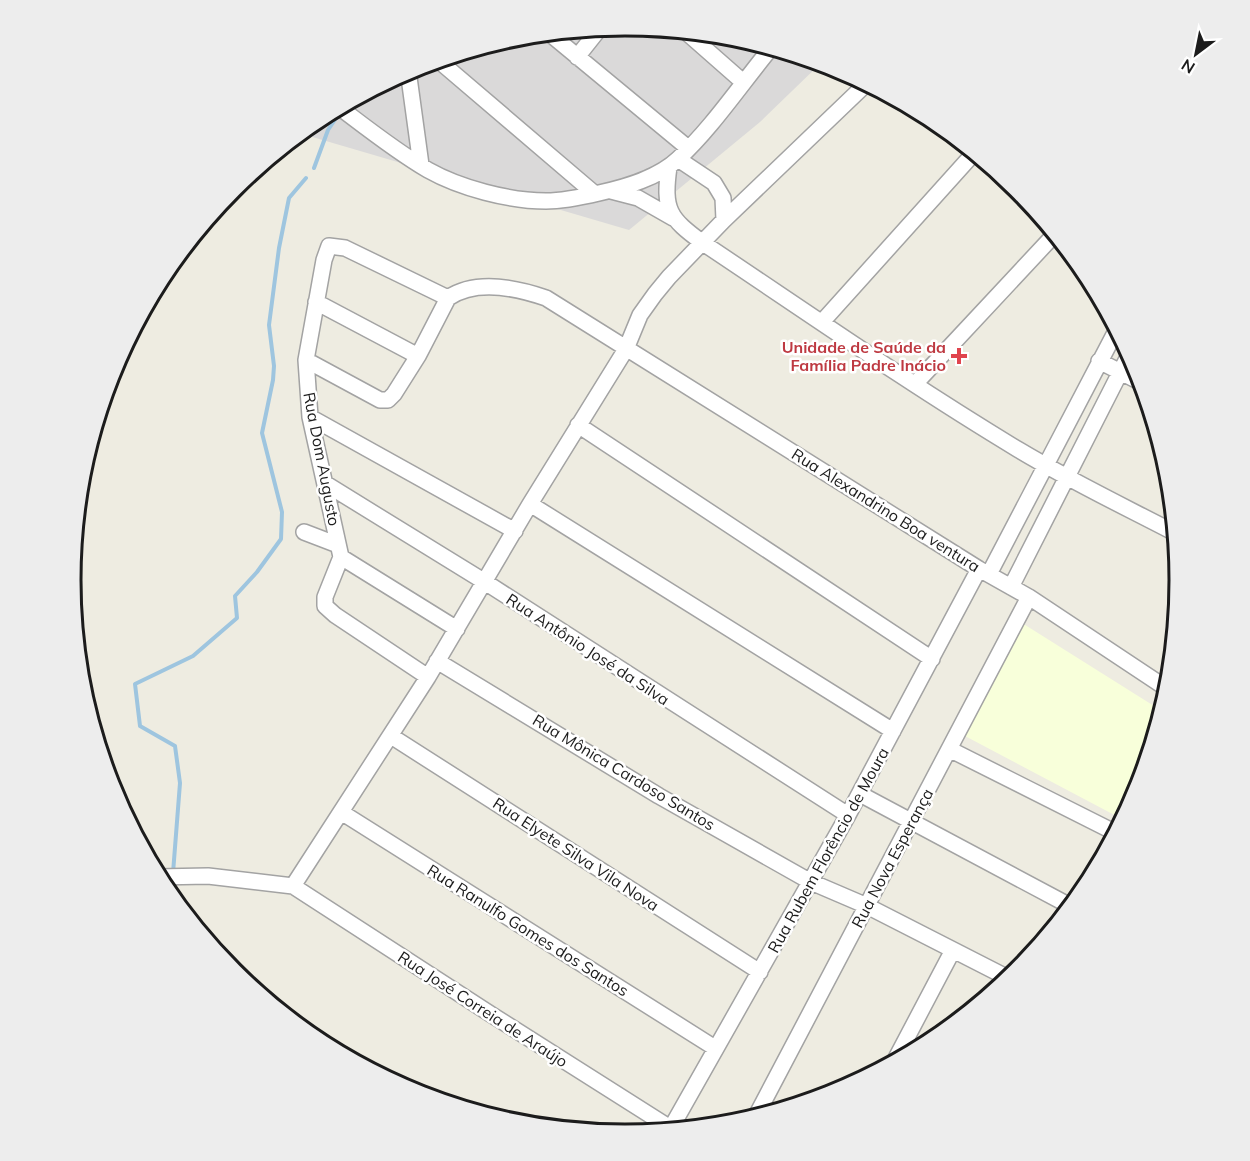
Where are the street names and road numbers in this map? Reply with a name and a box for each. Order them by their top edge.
street label: Rua Dom Augusto [299,390,345,528]
street label: Rua Alexandrino Boa ventura [788,444,984,576]
street label: Rua Antônio José da Silva [503,589,673,709]
street label: Rua Mônica Cardoso Santos [529,710,719,834]
street label: Rua Rubem Florêncio de Moura [763,744,893,956]
street label: Rua Nova Esperança [847,785,937,931]
street label: Rua Elyete Silva Vila Nova [489,793,663,915]
street label: Rua Ranulfo Gomes dos Santos [424,860,632,1000]
street label: Rua José Correia de Araújo [394,947,572,1071]

